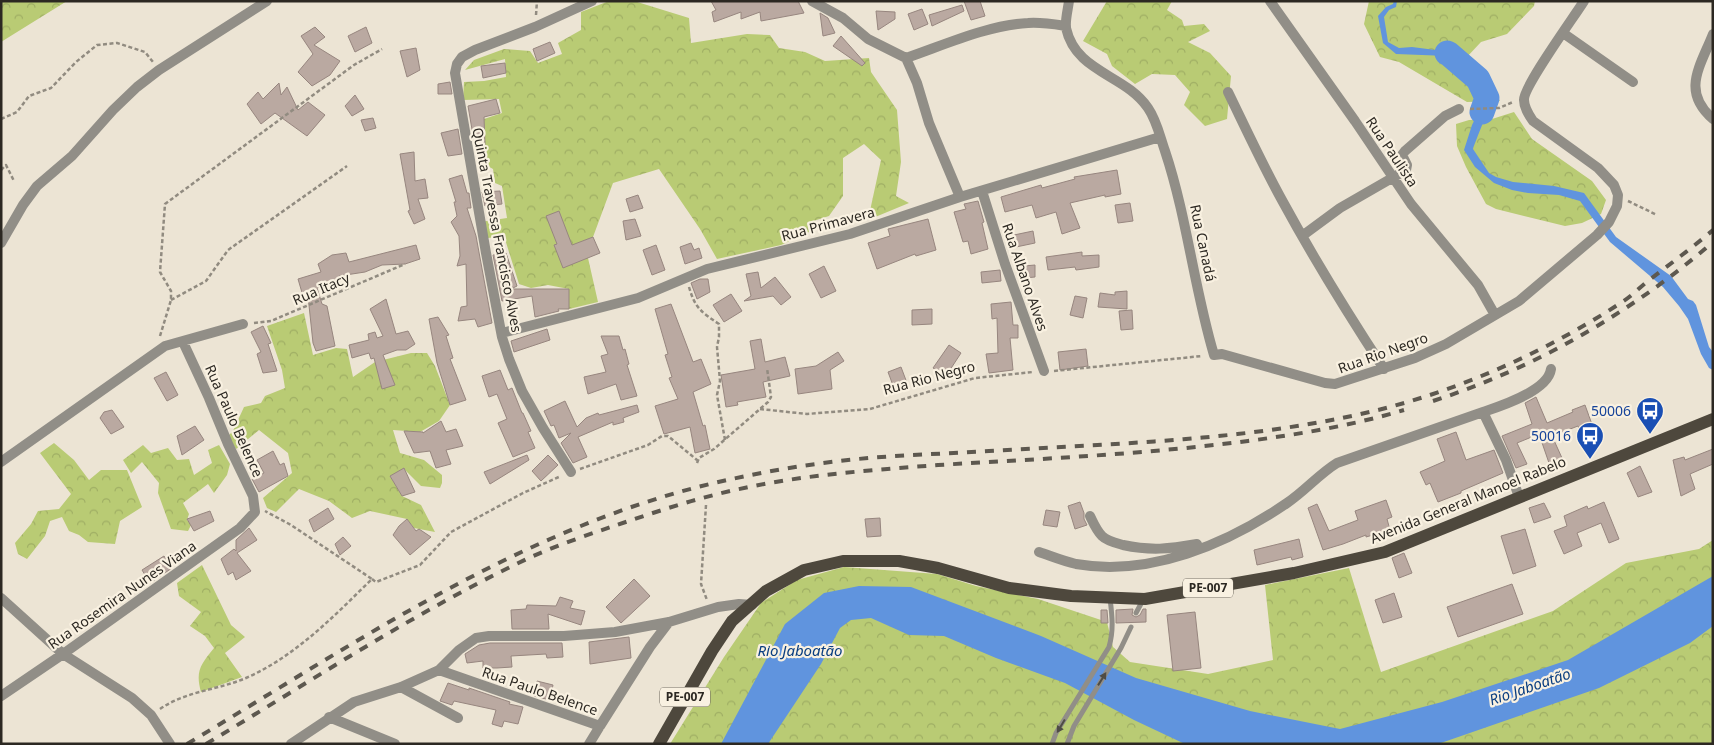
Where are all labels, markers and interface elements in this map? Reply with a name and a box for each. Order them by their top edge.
street label: Rua Paulista [1362,113,1423,190]
street label: Quinta Travessa Francisco Alves [468,126,527,334]
street label: Rua Primavera [779,202,877,245]
street label: Rua Canadá [1186,203,1221,283]
street label: Rua Albano Alves [998,220,1053,334]
street label: Rua Itacy [289,268,353,309]
street label: Rua Rio Negro [1335,327,1430,378]
street label: Rua Rio Negro [881,356,977,399]
street label: Rua Paulo Belence [201,362,268,480]
bus stop icon: 50006 [1635,396,1665,435]
place label: 50006 [1591,401,1631,420]
bus stop icon: 50016 [1575,421,1605,460]
place label: 50016 [1531,426,1571,445]
street label: Avenida General Manoel Rabelo [1367,451,1569,548]
street label: Rua Rosemira Nunes Viana [44,536,200,653]
road number: PE-007 [1183,578,1233,598]
water label: Rio Jaboatão [757,640,843,660]
street label: Rua Paulo Belence [480,662,601,719]
water label: Rio Jaboatão [1486,663,1573,709]
one-way arrow [1098,672,1107,685]
road number: PE-007 [660,688,710,706]
one-way arrow [1056,719,1065,732]

